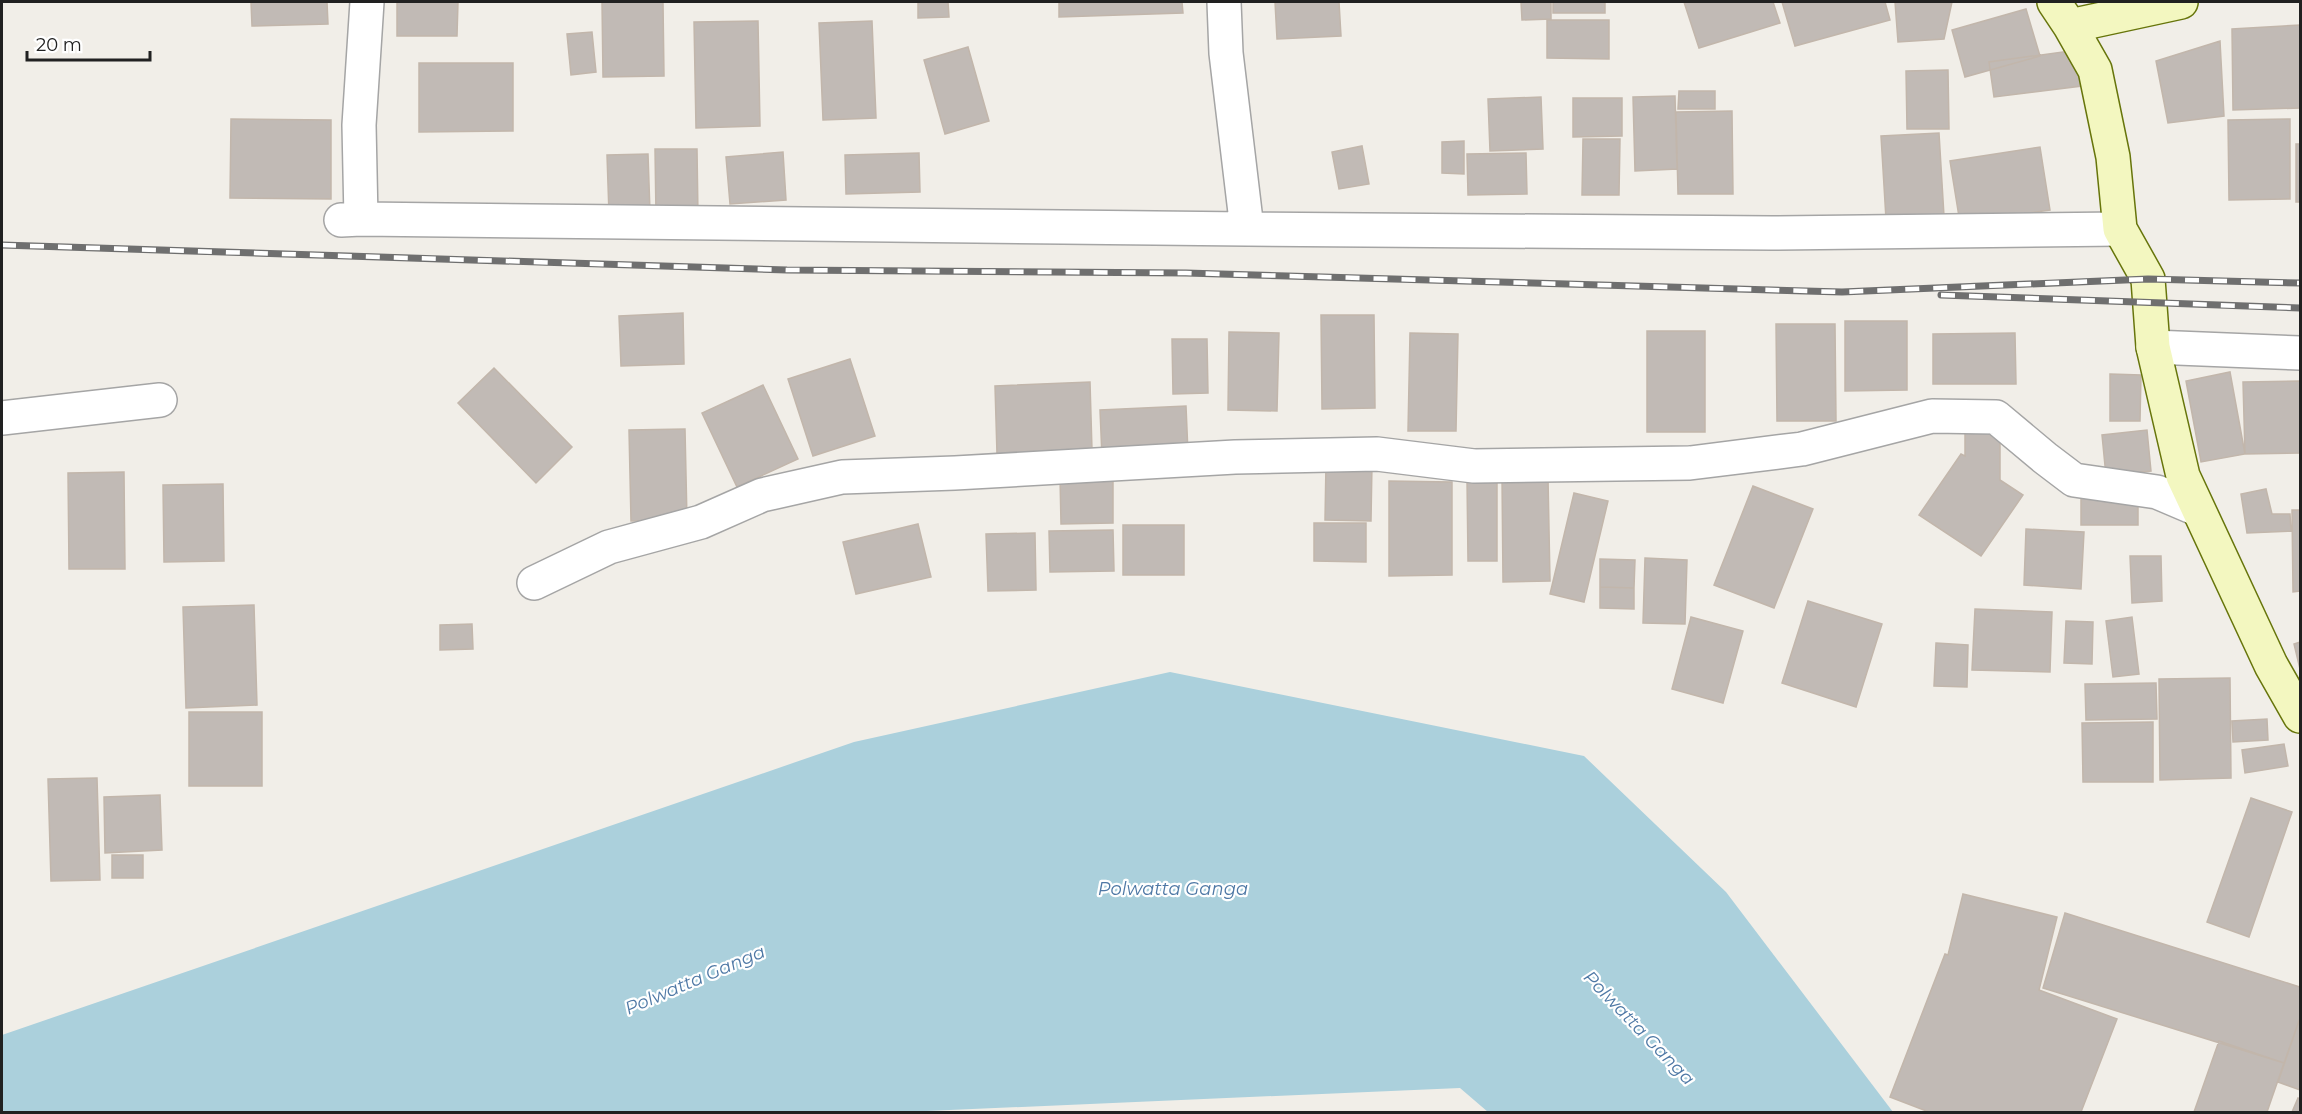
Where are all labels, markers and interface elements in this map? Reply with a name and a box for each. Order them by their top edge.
scale bar [27,24,150,62]
text: 20 m [36,34,82,56]
water label: Polwatta Ganga [1098,878,1248,900]
water label: Polwatta Ganga [621,940,769,1020]
water label: Polwatta Ganga [1579,966,1699,1090]

